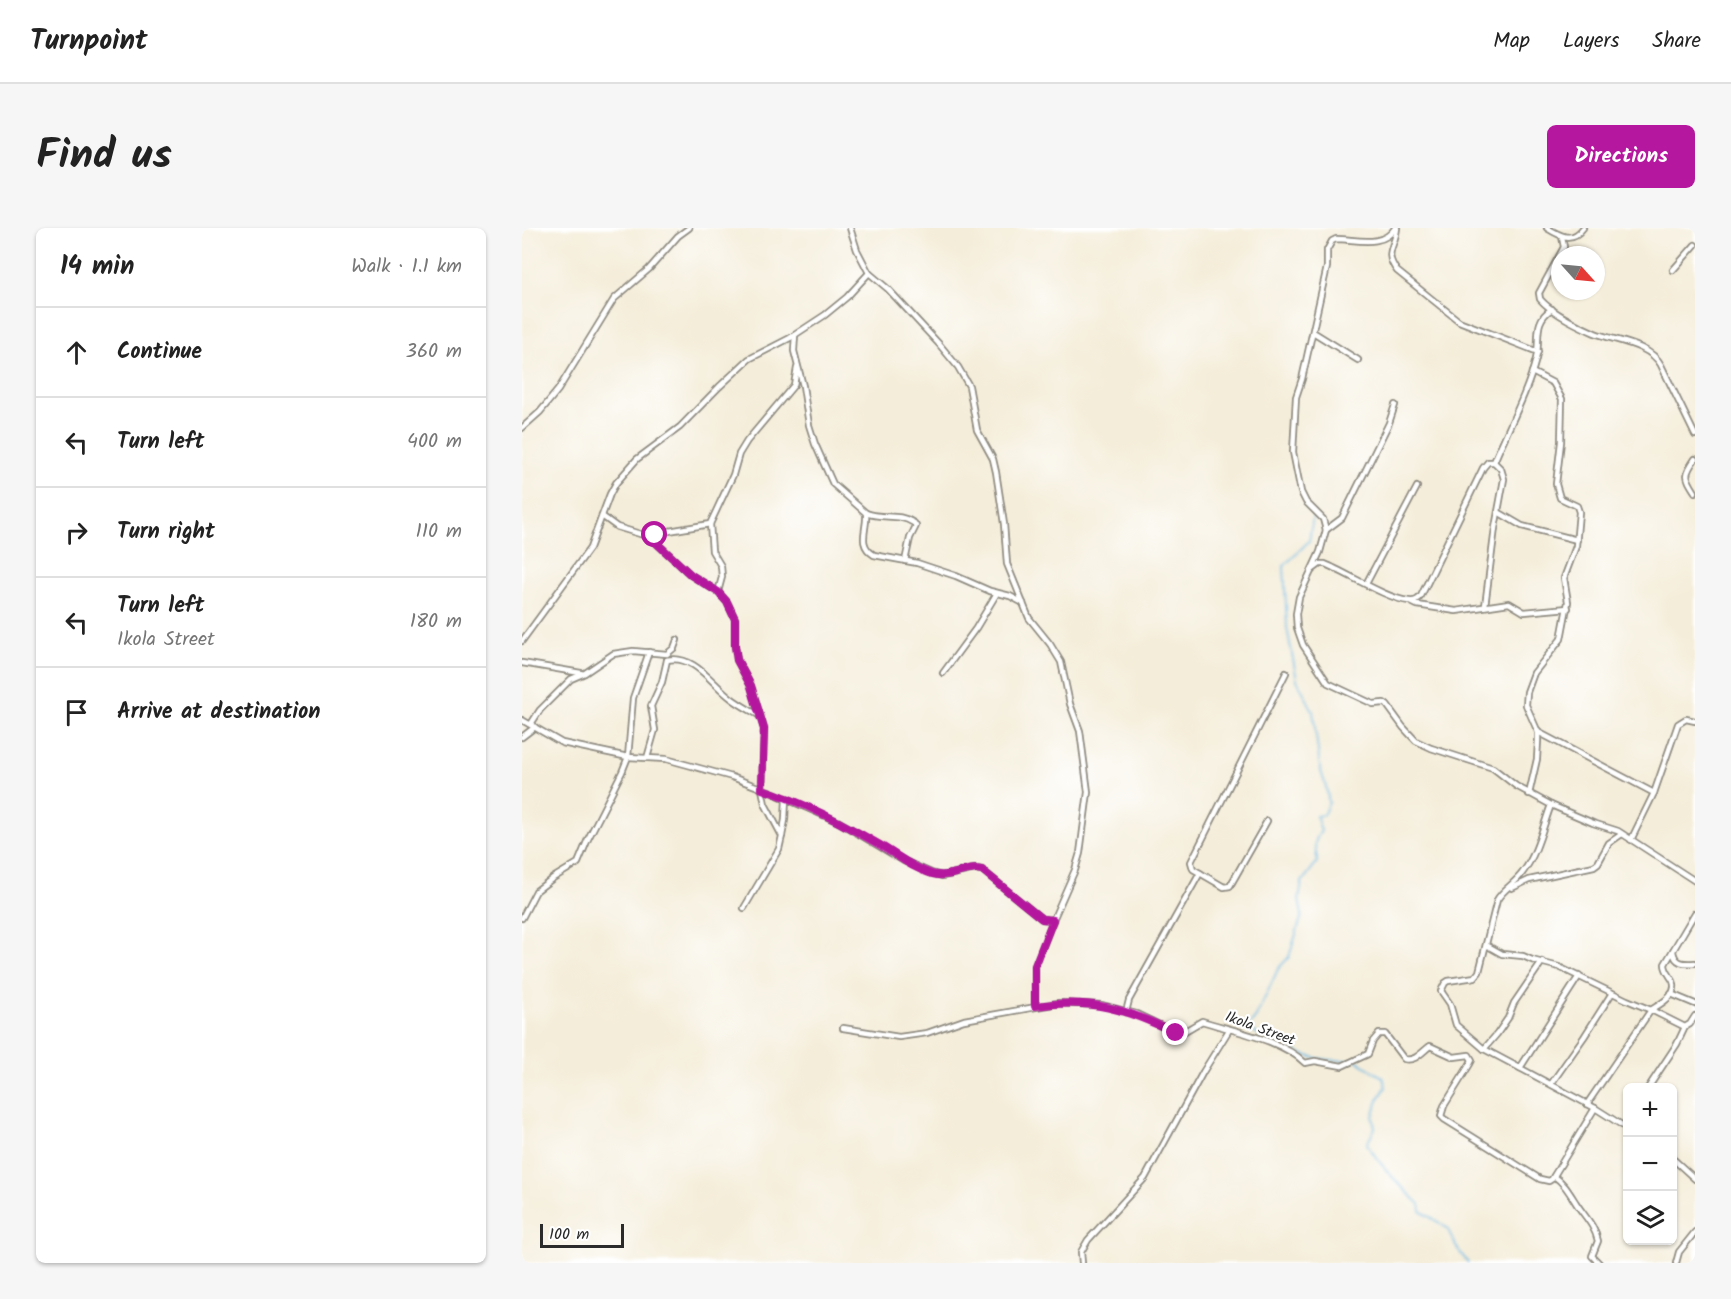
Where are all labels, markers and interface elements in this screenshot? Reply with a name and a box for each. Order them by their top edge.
text: Turnpoint [30,19,148,64]
text: Map [1493,25,1530,58]
text: Layers [1563,25,1619,58]
text: Share [1652,25,1701,58]
text: Find us [36,123,172,190]
button: Directions [1547,125,1695,188]
text: 14 min [60,246,135,288]
north arrow [1551,246,1605,300]
text: Walk · 1.1 km [351,251,462,283]
text: Continue [117,335,202,370]
icon: ahead [60,336,93,369]
text: 360 m [406,336,462,368]
text: Turn left [117,425,204,460]
icon: left [60,426,93,459]
text: 400 m [407,426,462,458]
text: Turn right [117,515,215,550]
icon: right [60,516,93,549]
text: 110 m [416,516,462,548]
route start [641,521,667,547]
text: Turn left [117,589,204,624]
icon: left [60,606,93,639]
text: 180 m [410,606,462,638]
text: Ikola Street [117,624,215,656]
text: Arrive at destination [117,695,320,730]
icon: arrive [60,696,93,729]
street label: Ikola Street [1221,1005,1299,1053]
route end [1162,1019,1188,1045]
map controls [1623,1083,1677,1245]
button: + [1623,1083,1677,1137]
button: − [1623,1137,1677,1191]
button: layers [1623,1191,1677,1245]
scale bar [540,1221,624,1248]
text: 100 m [549,1222,589,1247]

